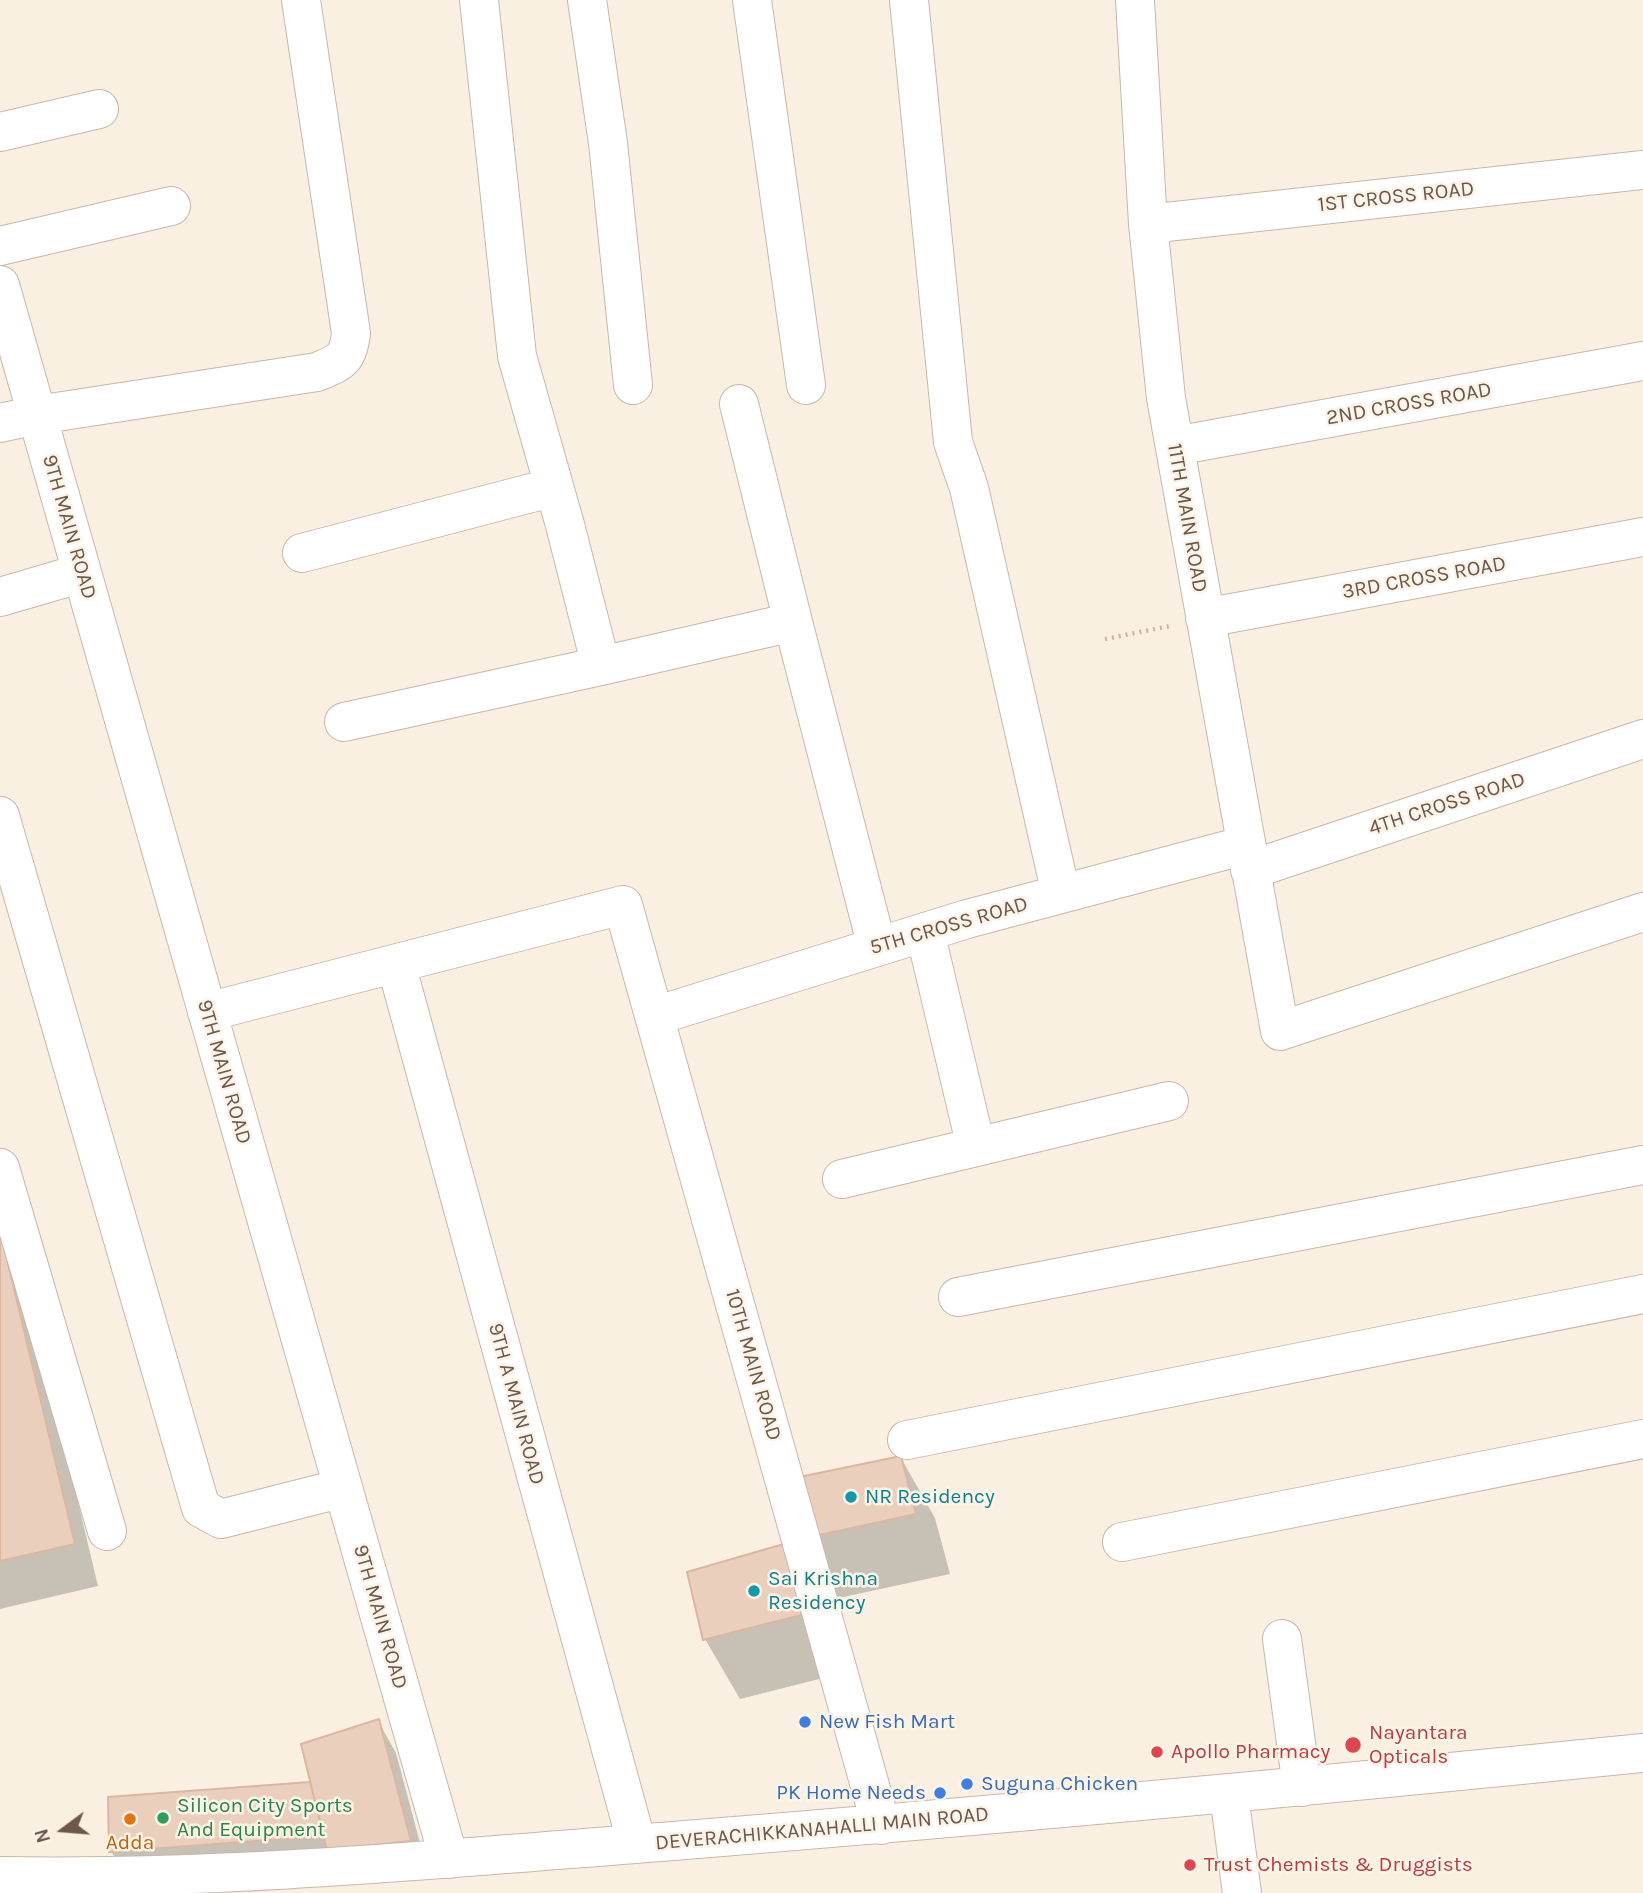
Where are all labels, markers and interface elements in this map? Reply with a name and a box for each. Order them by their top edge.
street label: 1ST CROSS ROAD [1317,176,1475,218]
street label: 2ND CROSS ROAD [1324,377,1494,431]
street label: 11TH MAIN ROAD [1161,442,1213,594]
street label: 9TH MAIN ROAD [36,452,102,602]
street label: 3RD CROSS ROAD [1340,551,1508,605]
street label: 4TH CROSS ROAD [1365,767,1529,841]
street label: 5TH CROSS ROAD [867,891,1031,961]
street label: 9TH MAIN ROAD [191,997,257,1147]
street label: 10TH MAIN ROAD [719,1286,787,1444]
street label: 9TH A MAIN ROAD [482,1320,550,1488]
place label: NR Residency [865,1484,995,1510]
marker: NR Residency [843,1489,859,1505]
street label: 9TH MAIN ROAD [347,1542,413,1692]
place label: Sai Krishna Residency [768,1566,878,1616]
marker: Sai Krishna Residency [746,1583,762,1599]
place label: New Fish Mart [819,1709,955,1735]
marker: New Fish Mart [797,1714,813,1730]
place label: Nayantara Opticals [1369,1720,1468,1770]
marker: Nayantara Opticals [1343,1735,1363,1755]
place label: Apollo Pharmacy [1171,1739,1330,1765]
marker: Apollo Pharmacy [1149,1744,1165,1760]
place label: Suguna Chicken [981,1771,1138,1797]
marker: Suguna Chicken [959,1776,975,1792]
place label: PK Home Needs [776,1780,926,1806]
marker: PK Home Needs [932,1785,948,1801]
place label: Silicon City Sports And Equipment [177,1793,353,1843]
north arrow [28,1795,98,1865]
street label: DEVERACHIKKANAHALLI MAIN ROAD [654,1802,990,1856]
marker: Silicon City Sports And Equipment [155,1810,171,1826]
marker: Adda [122,1811,138,1827]
text: N [30,1826,55,1845]
place label: Adda [106,1830,154,1856]
place label: Trust Chemists & Druggists [1204,1852,1473,1878]
marker: Trust Chemists & Druggists [1182,1857,1198,1873]

